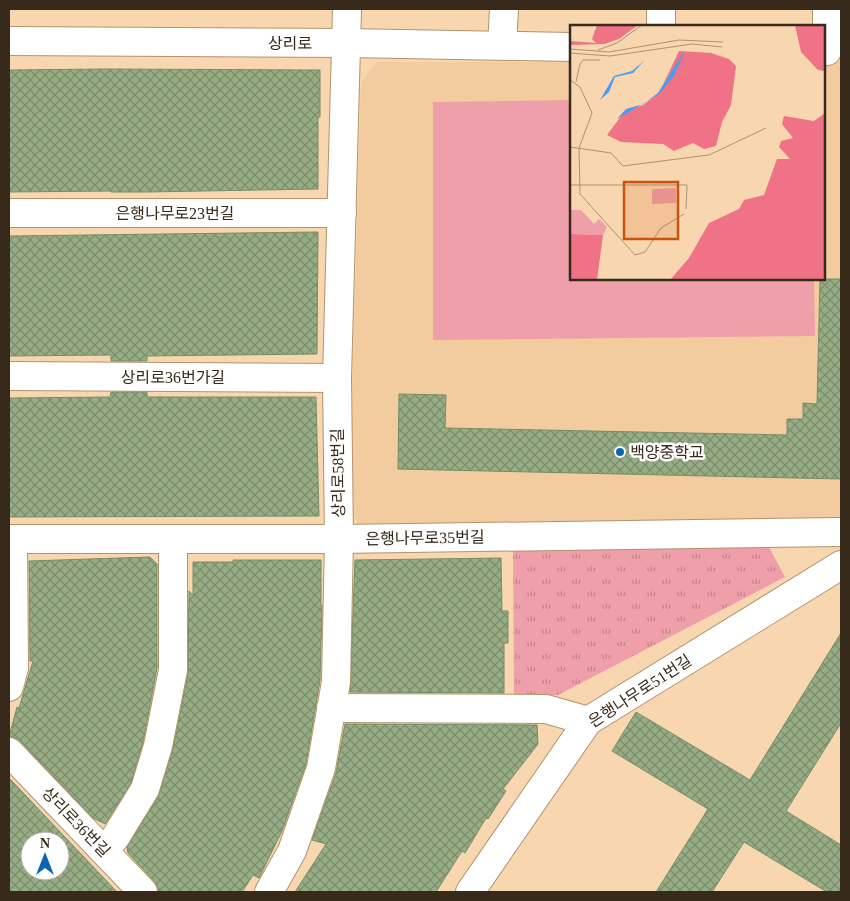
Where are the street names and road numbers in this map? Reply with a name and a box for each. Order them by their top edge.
street label: 상리로 [268,35,312,52]
street label: 은행나무로23번길 [115,205,235,222]
street label: 상리로36번가길 [121,369,225,386]
street label: 상리로58번길 [329,428,347,518]
street label: 은행나무로35번길 [365,528,485,548]
street label: 은행나무로51번길 [585,651,695,731]
street label: 상리로36번길 [39,784,113,860]

